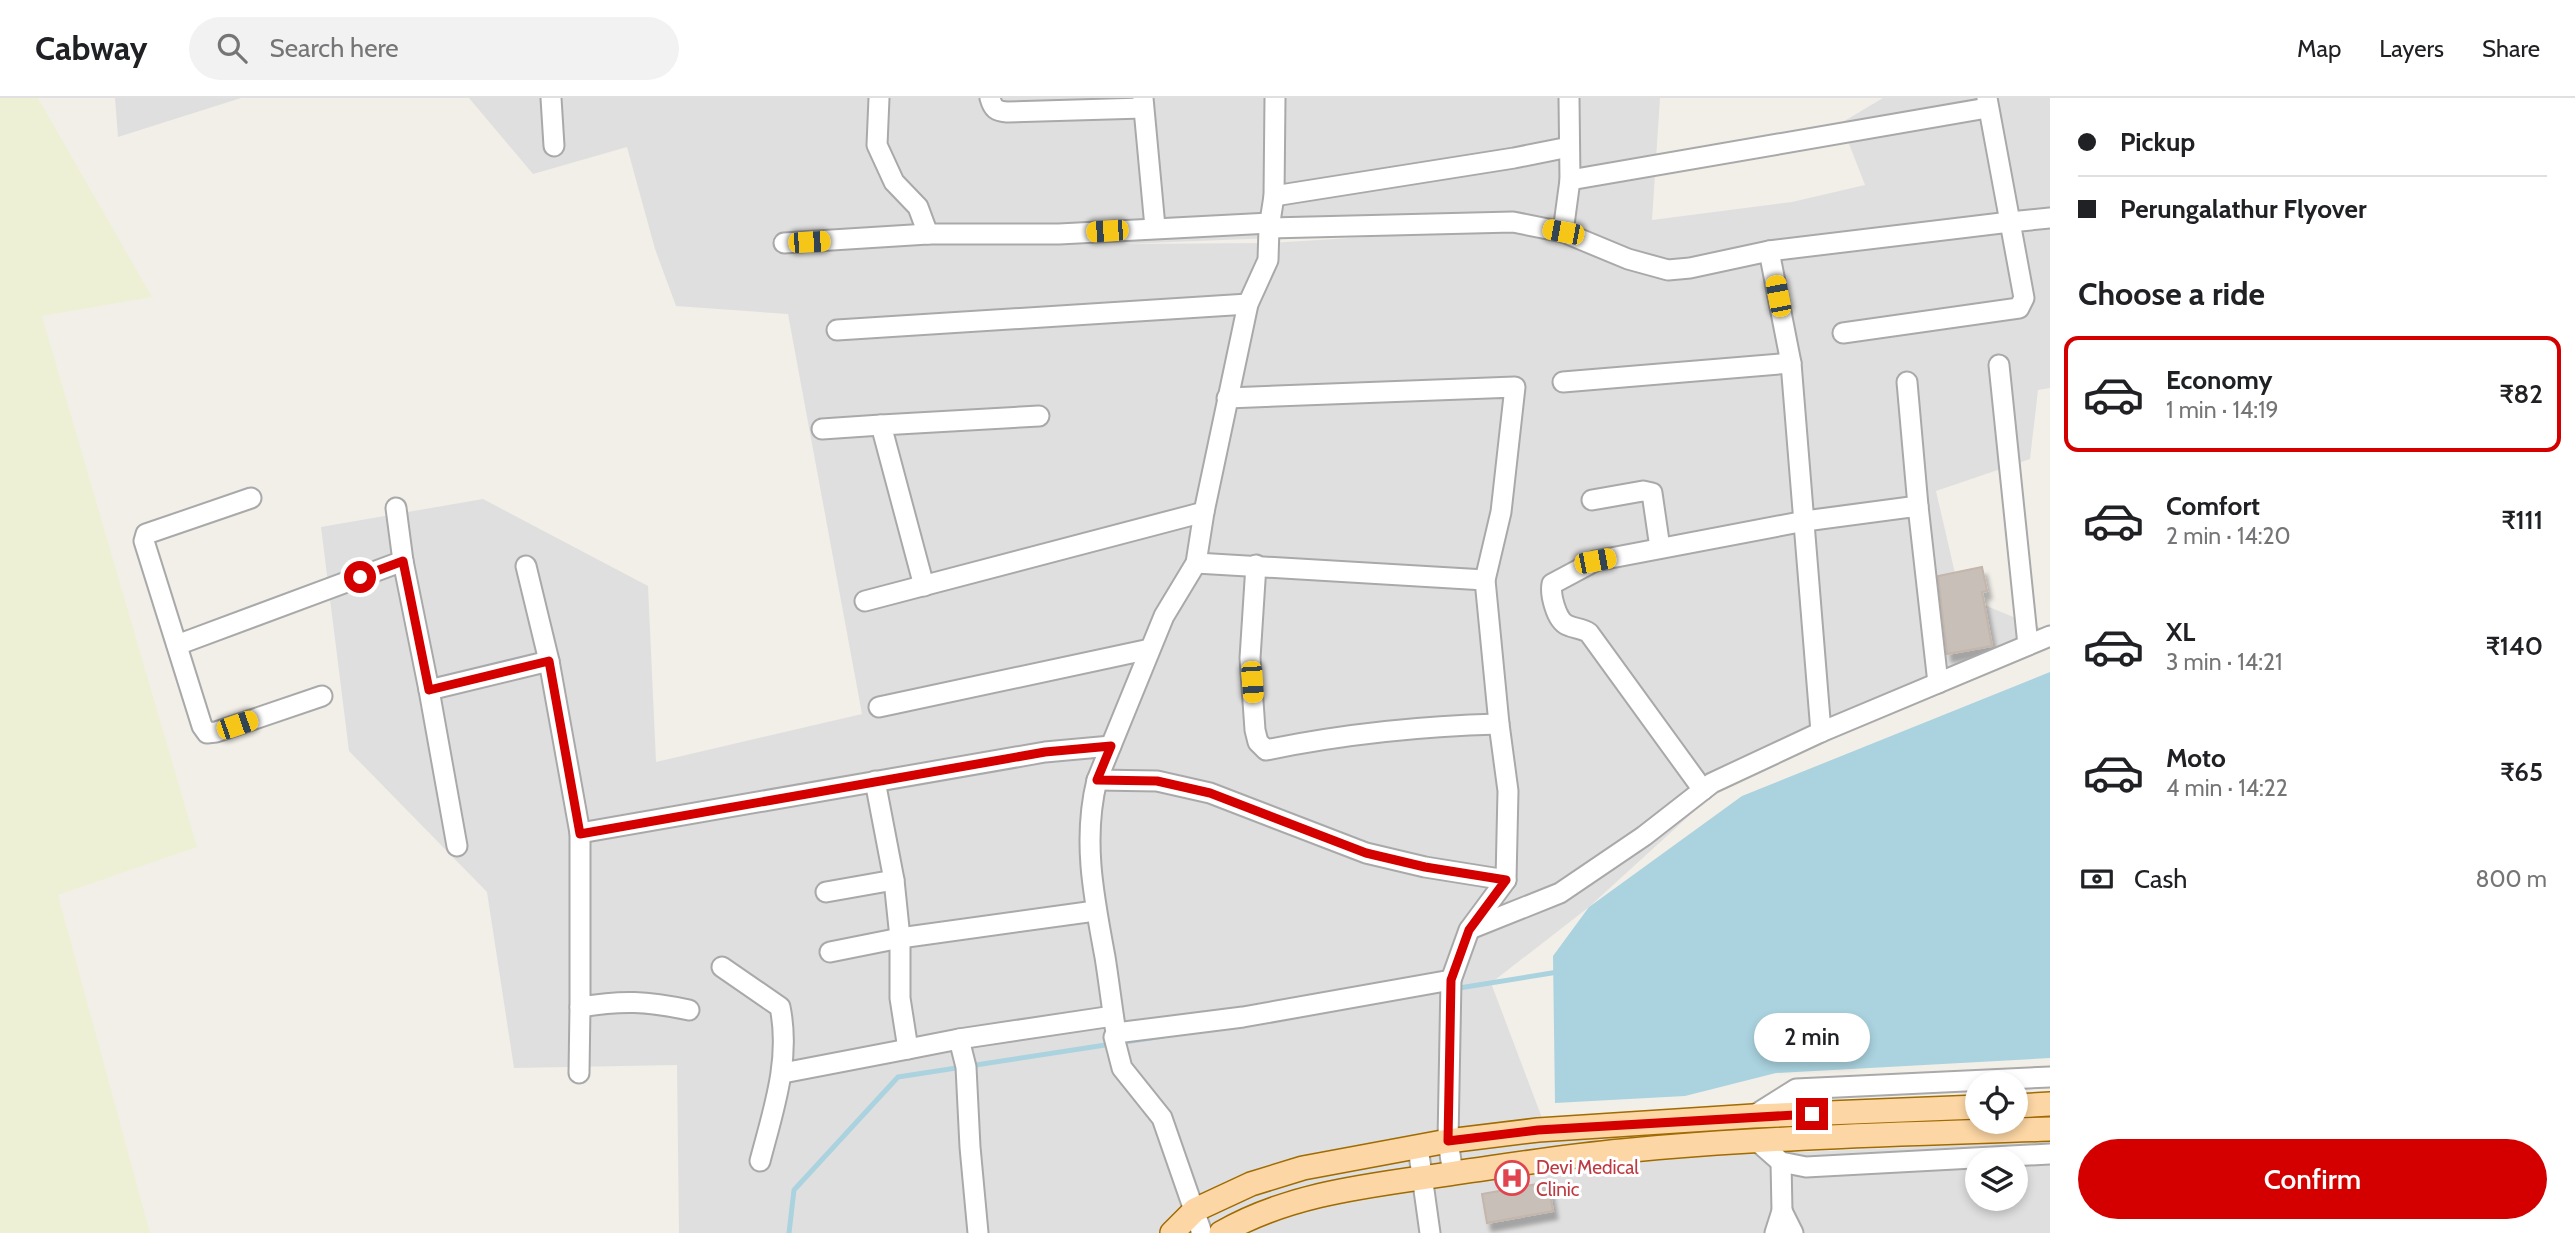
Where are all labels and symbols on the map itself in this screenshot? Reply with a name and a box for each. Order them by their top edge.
car [1541,218,1586,246]
car [1086,219,1129,243]
car [788,230,831,254]
car [1764,273,1793,319]
car [1573,547,1618,575]
route start [344,561,376,593]
car [1241,660,1264,704]
car [214,708,261,742]
callout: 2 min [1754,1012,1870,1062]
route end [1796,1098,1828,1130]
place label: Devi Medical Clinic [1536,1156,1639,1201]
hospital icon: Devi Medical Clinic [1493,1159,1531,1197]

